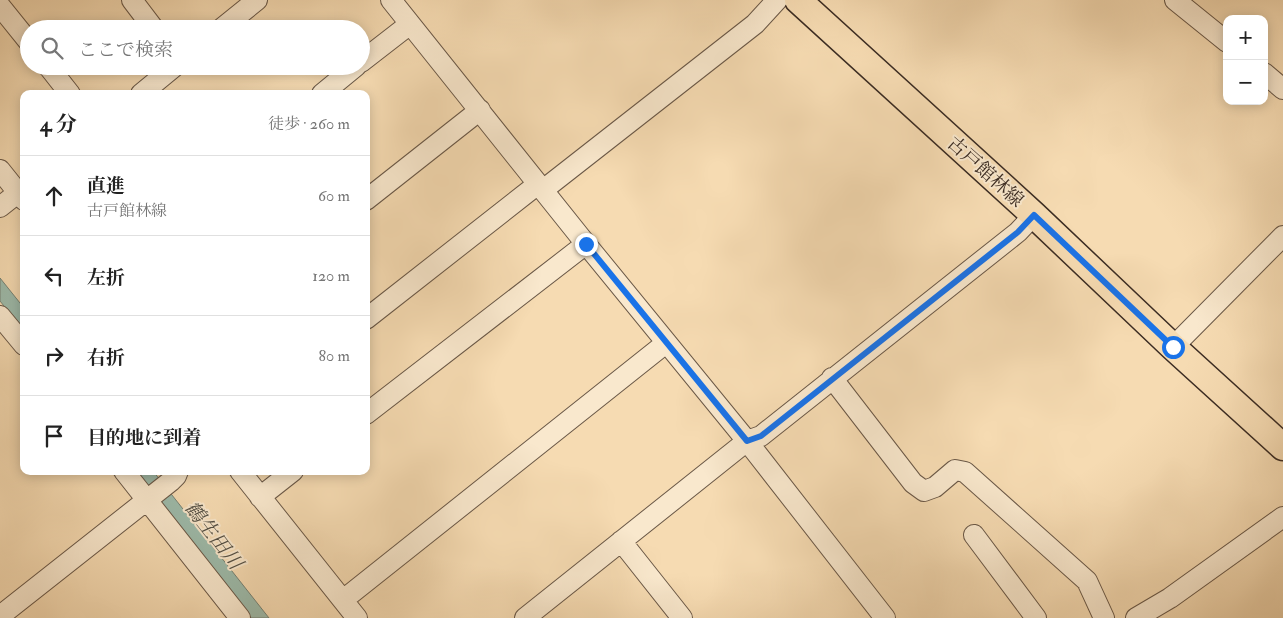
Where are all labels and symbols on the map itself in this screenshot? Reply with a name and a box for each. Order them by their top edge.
street label: 古戸館林線 [942,131,1029,212]
route end [575,233,598,256]
route start [1162,336,1185,359]
water label: 鶴生田川 [179,496,249,576]

